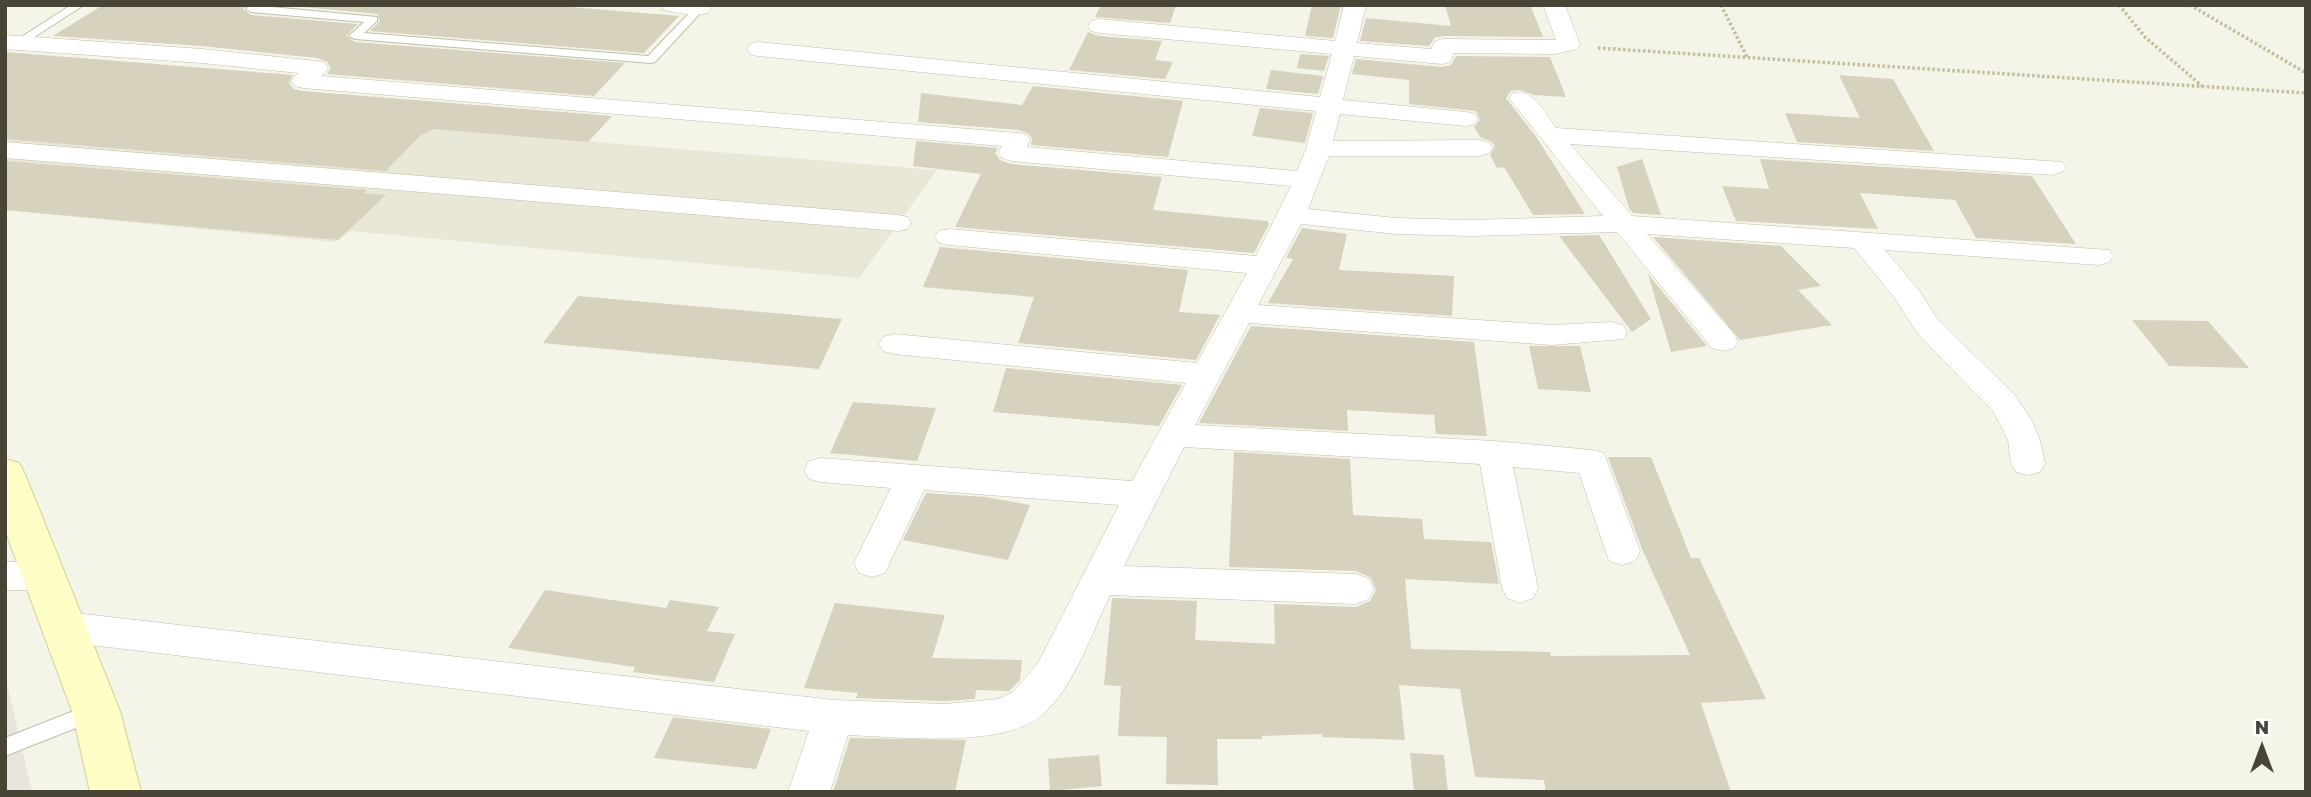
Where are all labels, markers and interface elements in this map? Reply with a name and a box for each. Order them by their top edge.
north arrow [2227,713,2297,783]
text: N [2255,715,2269,738]

